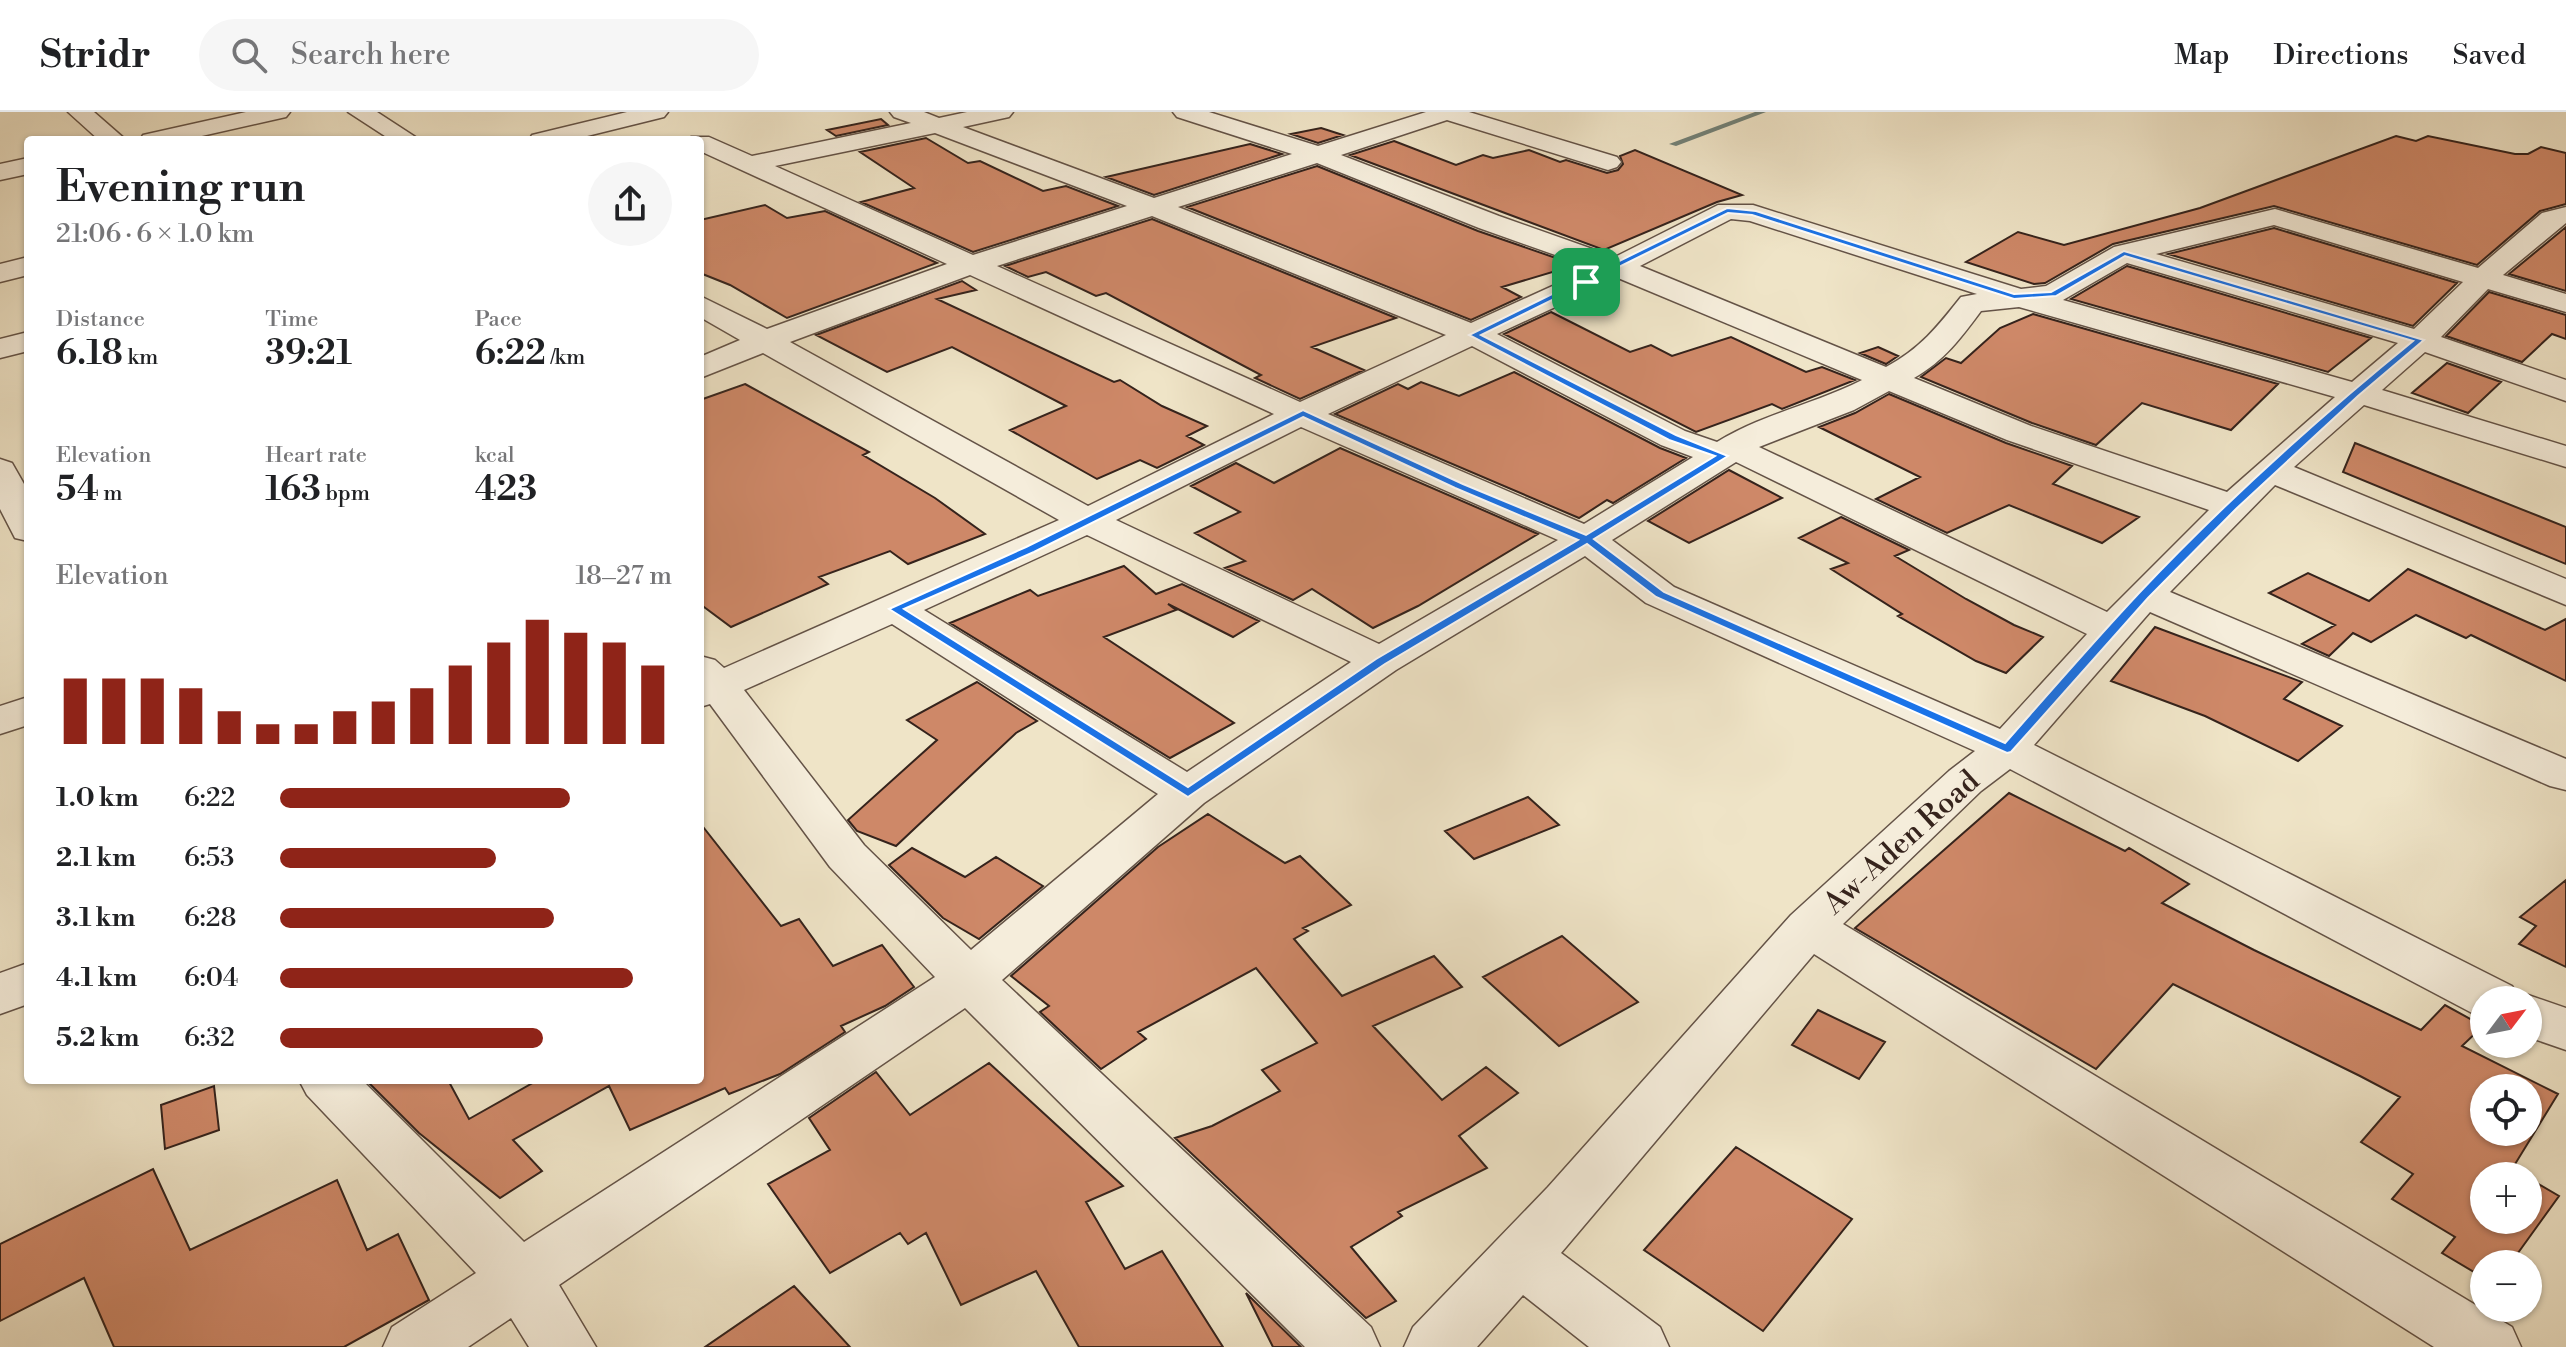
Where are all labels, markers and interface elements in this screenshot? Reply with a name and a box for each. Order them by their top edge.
search box [199,19,759,91]
text: Stridr [40,32,151,79]
icon: search [227,33,271,77]
text: Search here [291,36,451,74]
text: Map [2174,38,2229,73]
text: Directions [2273,38,2408,73]
text: Saved [2452,38,2526,73]
text: Evening run [56,160,305,215]
button: share [588,162,672,246]
text: 21:06 · 6 × 1.0 km [56,218,254,250]
pin [1552,248,1620,316]
icon: arrive [1564,260,1608,304]
text: Distance [56,306,145,333]
text: Time [265,306,318,333]
text: Pace [475,306,522,333]
text: 6.18 [56,333,123,375]
text: 39:21 [265,333,352,375]
text: 6:22 [475,333,546,375]
text: km [123,344,158,371]
text: /km [546,344,585,371]
text: Elevation [56,442,151,469]
text: Heart rate [265,442,367,469]
text: kcal [475,442,515,469]
text: 54 [56,469,99,511]
text: 163 [265,469,321,511]
text: 423 [475,469,537,511]
text: m [99,480,123,507]
text: bpm [321,480,370,507]
text: Elevation [56,560,169,592]
text: 18–27 m [575,560,672,592]
street label: Aw-Aden Road [1815,763,1988,924]
text: 1.0 km [56,782,139,814]
text: 6:22 [184,782,235,814]
text: 2.1 km [56,842,136,874]
text: 6:53 [184,842,234,874]
text: 3.1 km [56,902,135,934]
text: 6:28 [184,902,236,934]
text: 4.1 km [56,962,137,994]
text: 6:04 [184,962,238,994]
north arrow [2470,986,2542,1058]
map controls [2470,986,2542,1322]
text: 5.2 km [56,1022,139,1054]
text: 6:32 [184,1022,235,1054]
button: locate [2470,1074,2542,1146]
button: + [2470,1162,2542,1234]
button: − [2470,1250,2542,1322]

